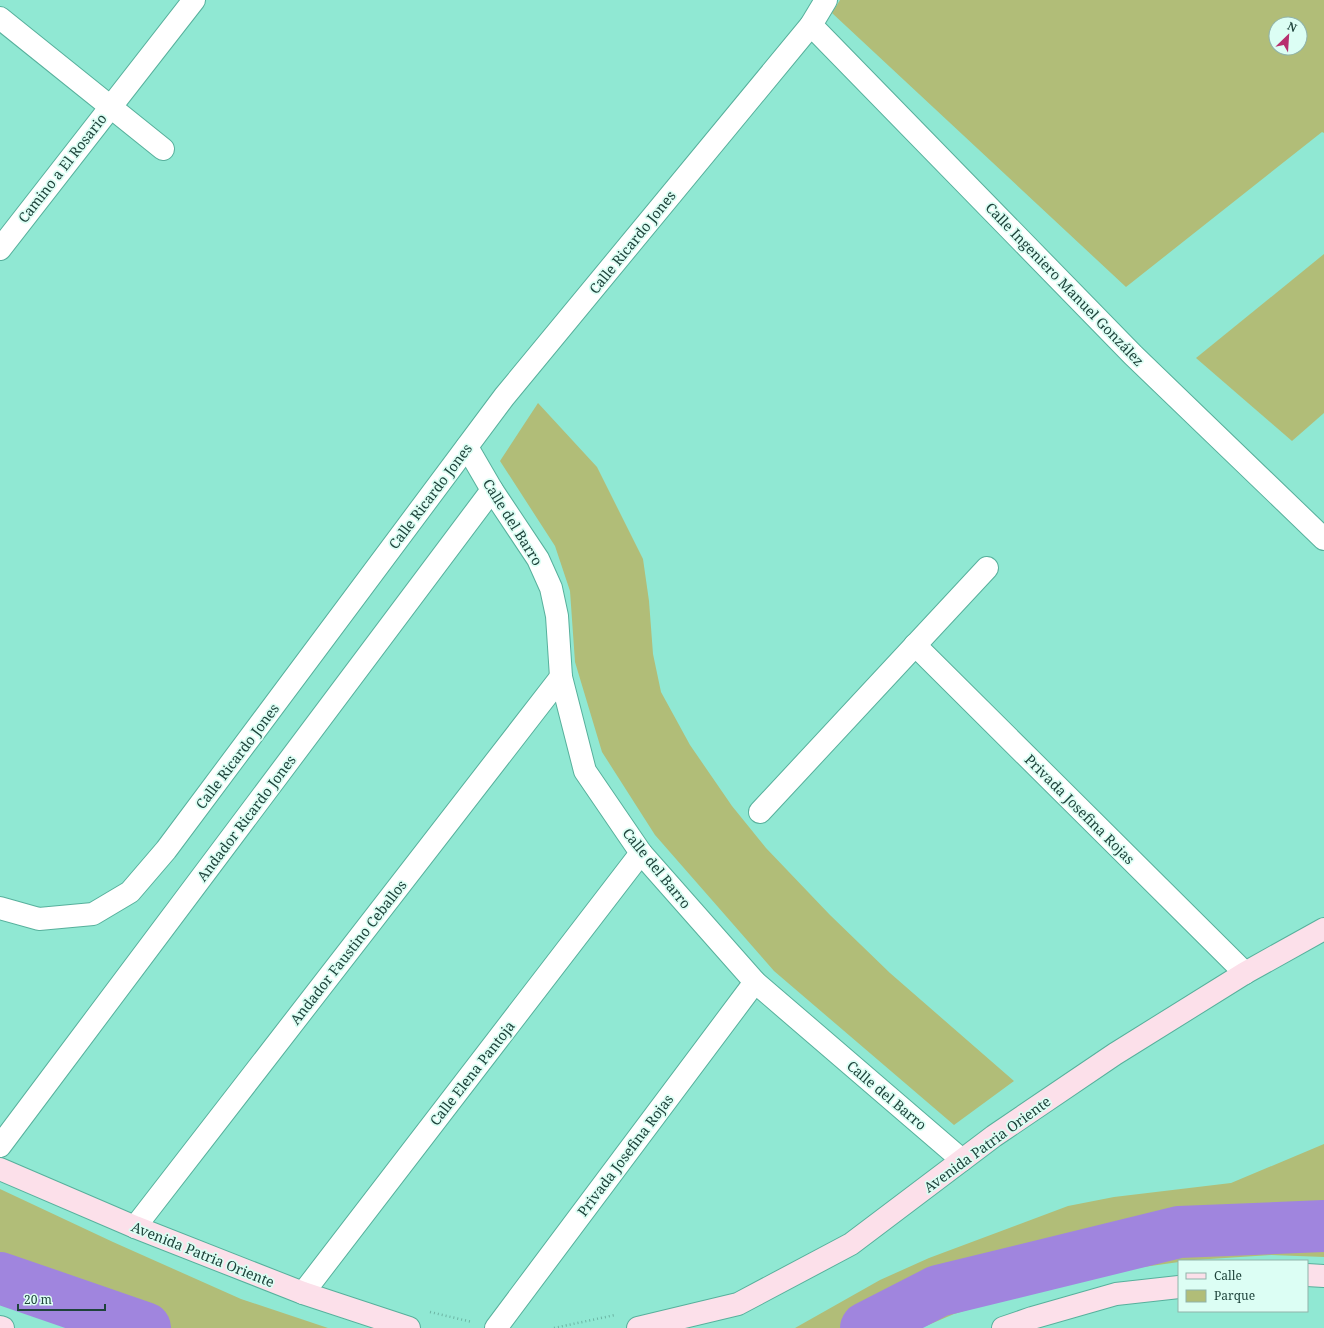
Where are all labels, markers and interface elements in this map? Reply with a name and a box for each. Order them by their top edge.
north arrow [1268,16,1308,56]
text: N [1285,18,1300,35]
street label: Camino a El Rosario [13,109,111,227]
street label: Calle Ricardo Jones [584,186,680,298]
street label: Calle Ingeniero Manuel González [982,198,1148,370]
street label: Calle Ricardo Jones [384,439,476,553]
street label: Calle del Barro [479,475,547,569]
street label: Calle Ricardo Jones [191,699,283,813]
street label: Privada Josefina Rojas [1021,750,1139,868]
street label: Andador Ricardo Jones [192,751,300,885]
street label: Calle del Barro [619,824,695,912]
street label: Andador Faustino Ceballos [285,876,411,1028]
street label: Calle Elena Pantoja [425,1017,519,1129]
street label: Calle del Barro [843,1056,931,1134]
street label: Privada Josefina Rojas [573,1090,677,1220]
street label: Avenida Patria Oriente [920,1091,1054,1197]
street label: Avenida Patria Oriente [129,1217,277,1291]
legend [1178,1260,1308,1312]
text: Calle [1214,1267,1242,1284]
scale bar [18,1286,105,1312]
text: Parque [1214,1287,1255,1304]
text: 20 m [24,1291,52,1308]

